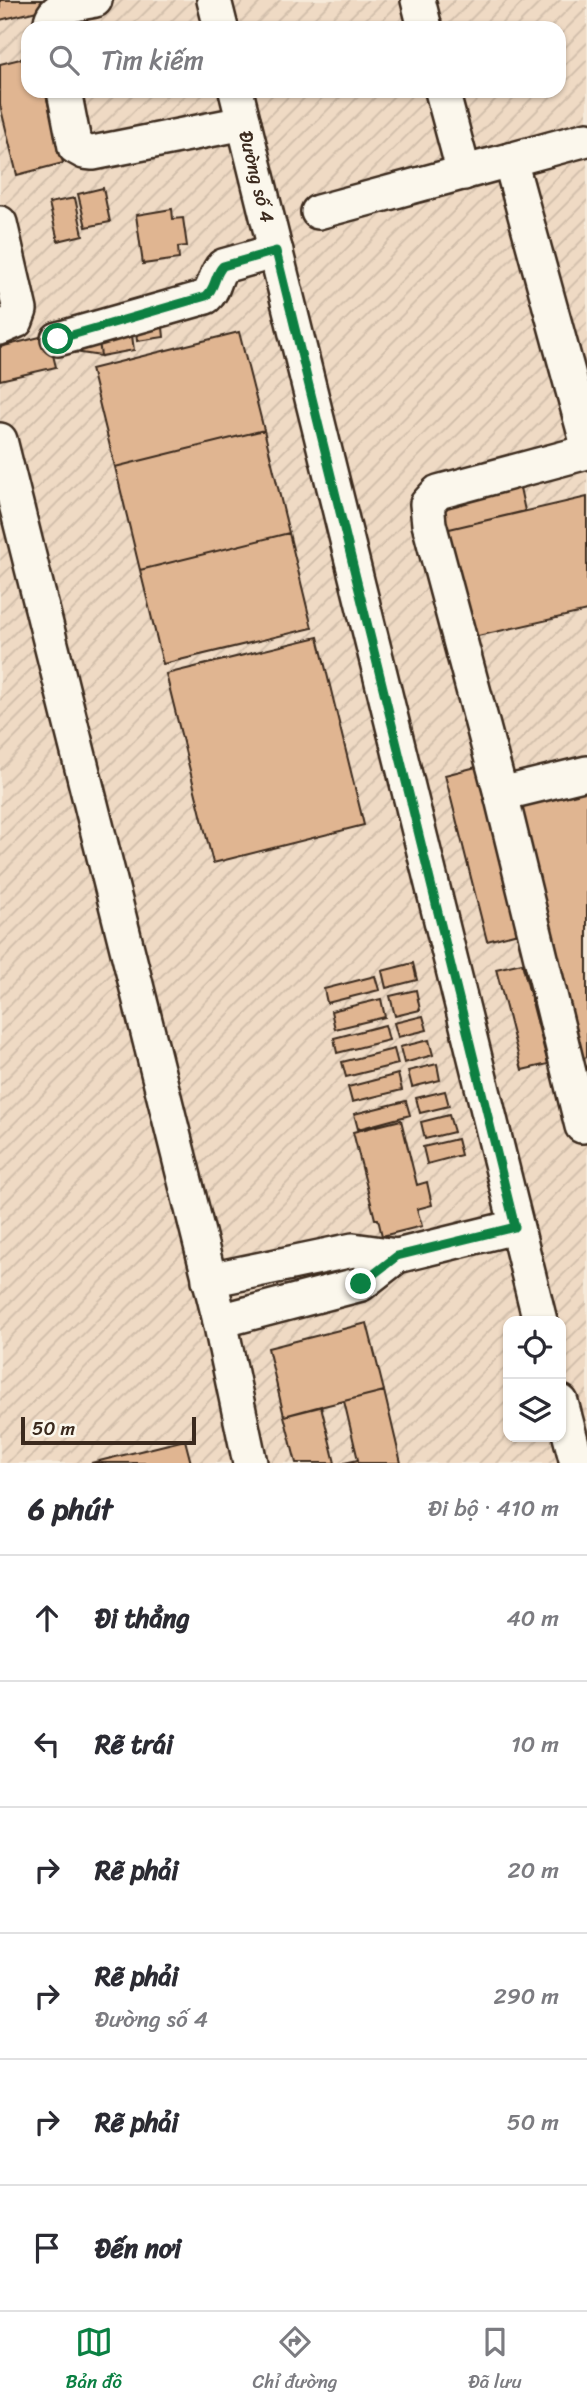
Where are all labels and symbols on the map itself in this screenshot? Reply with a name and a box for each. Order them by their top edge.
street label: Đường số 4 [230,127,284,226]
route start [42,323,73,354]
route end [345,1268,376,1299]
scale bar [21,1414,196,1446]

